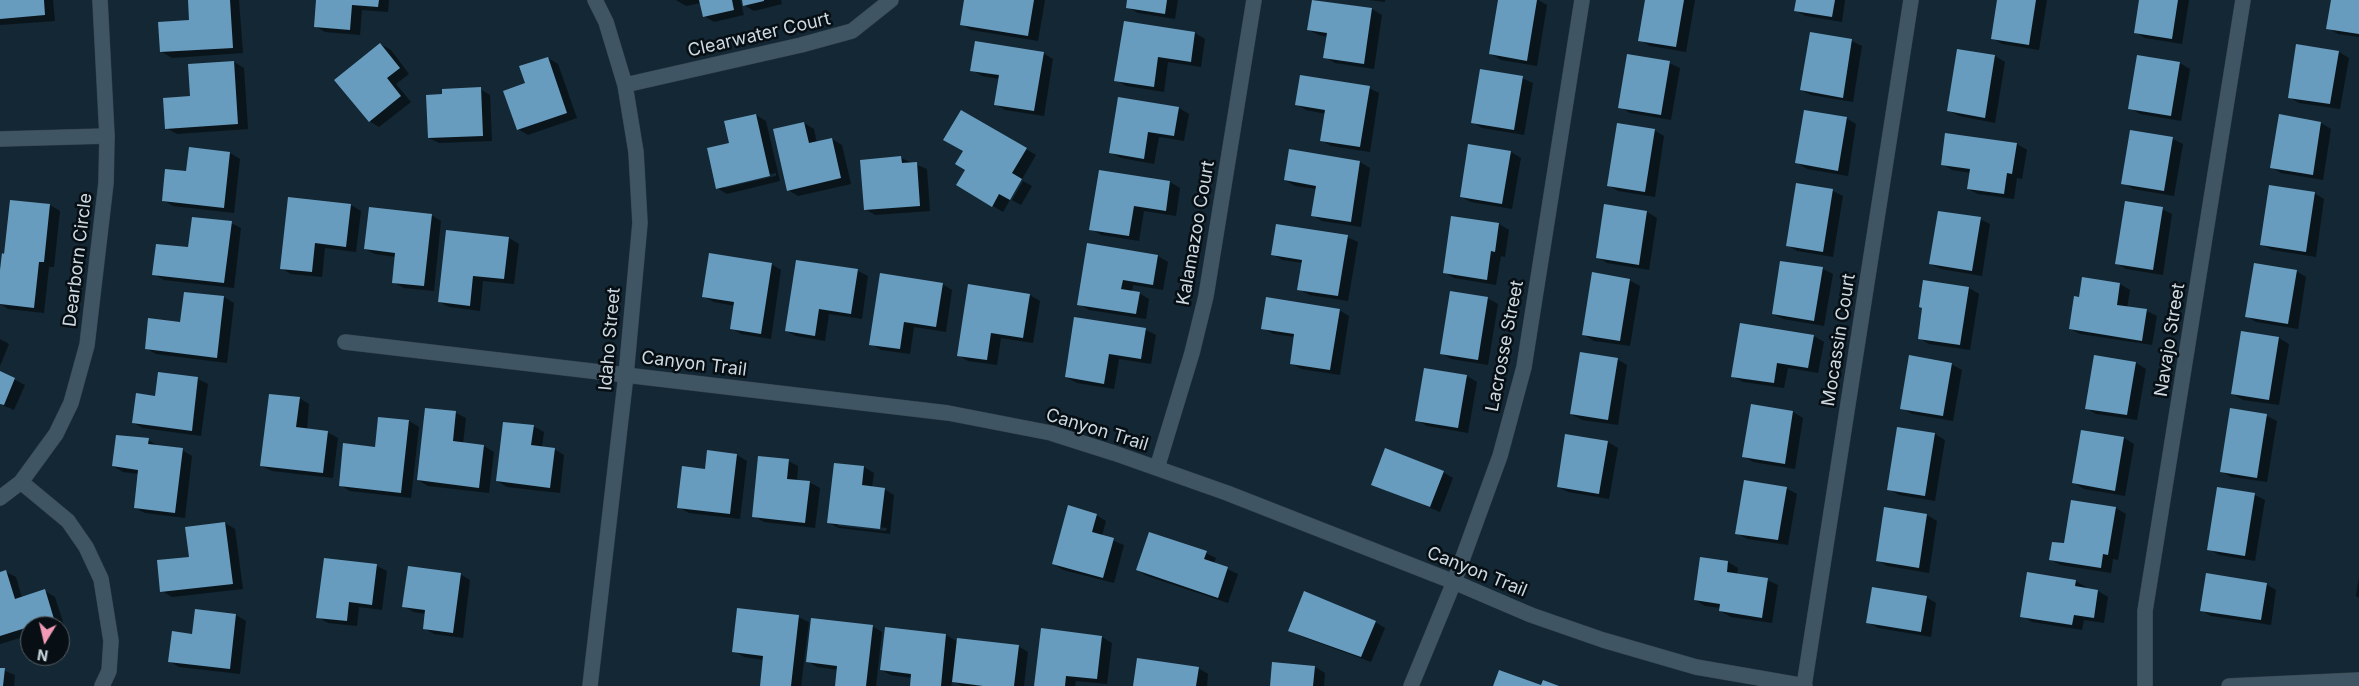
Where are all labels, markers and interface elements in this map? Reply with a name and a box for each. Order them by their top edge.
street label: Clearwater Court [686,8,832,62]
street label: Kalamazoo Court [1173,159,1219,307]
street label: Dearborn Circle [59,192,97,328]
street label: Mocassin Court [1818,272,1860,408]
street label: Lacrosse Street [1482,279,1528,413]
street label: Navajo Street [2150,282,2190,398]
street label: Idaho Street [595,287,625,391]
street label: Canyon Trail [640,347,748,381]
street label: Canyon Trail [1043,404,1151,456]
street label: Canyon Trail [1424,542,1530,602]
north arrow [20,616,70,666]
text: N [36,646,49,665]

